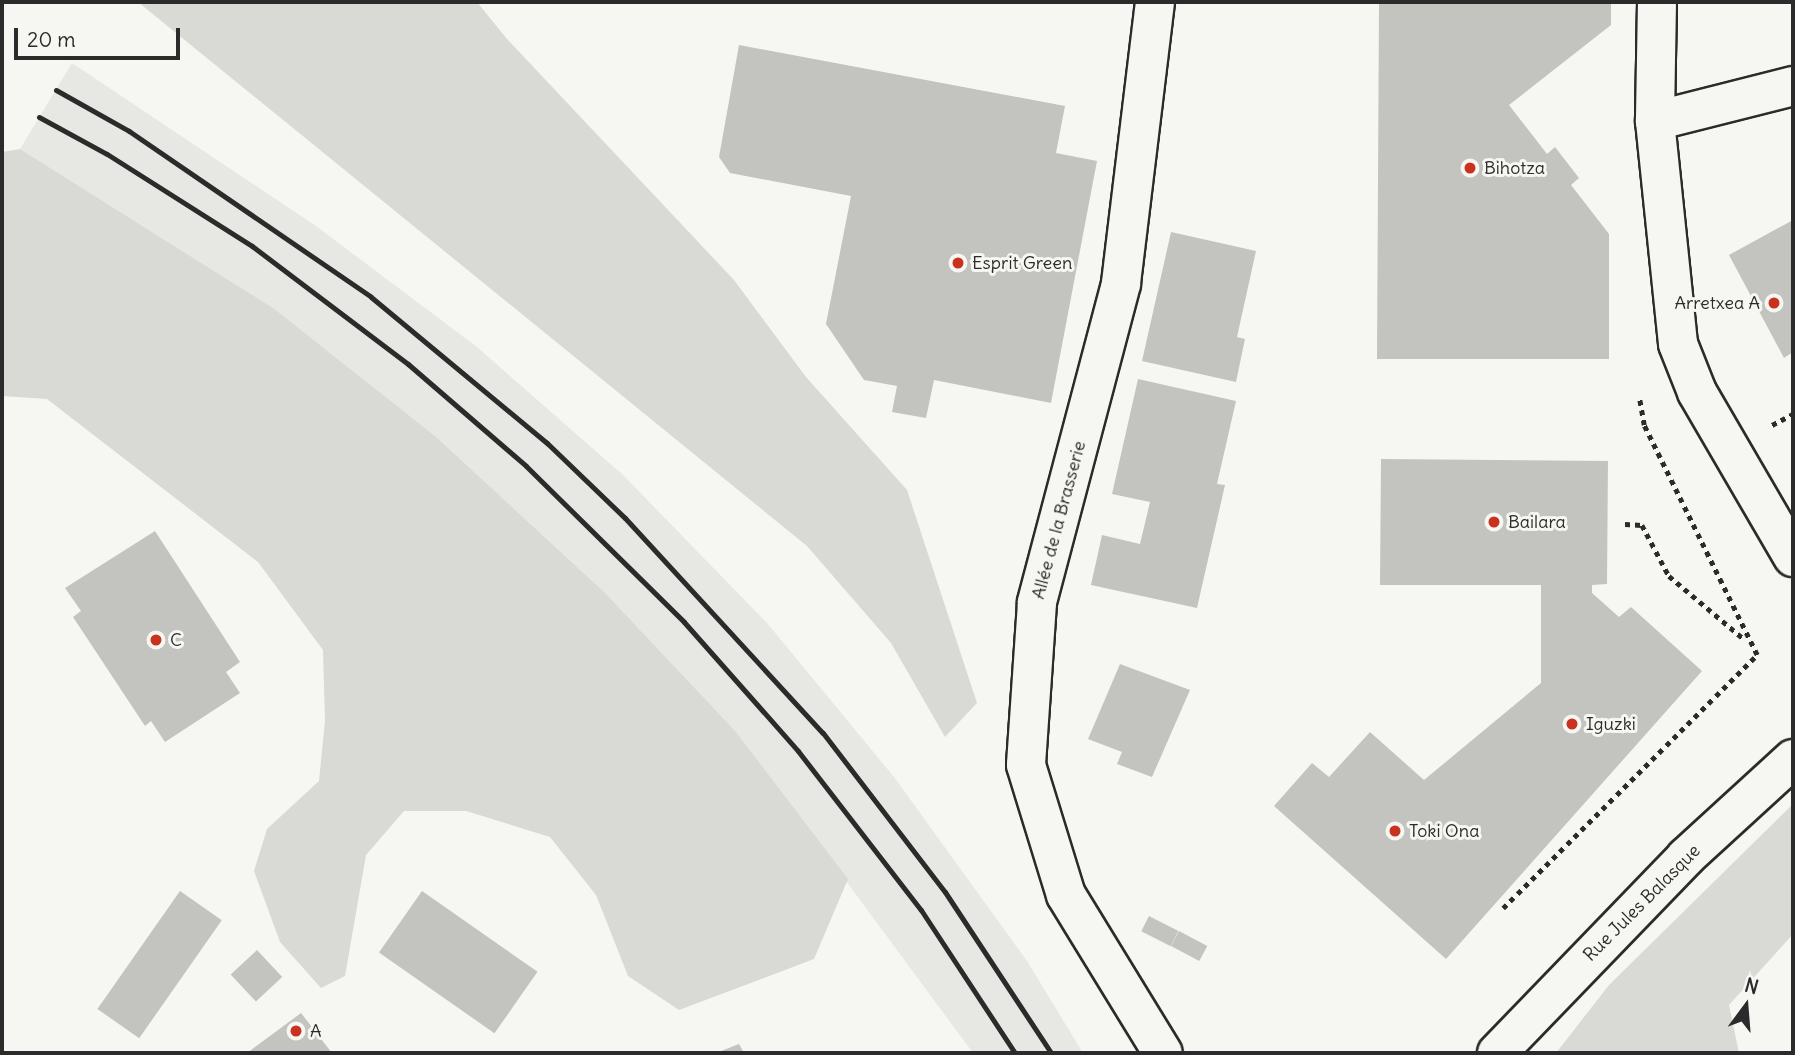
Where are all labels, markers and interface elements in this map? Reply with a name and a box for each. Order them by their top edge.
scale bar [18,14,184,58]
text: 20 m [27,26,76,53]
place label: Bihotza [1484,157,1545,179]
marker: Bihotza [1462,160,1478,176]
place label: Esprit Green [972,252,1072,274]
marker: Esprit Green [950,255,966,271]
place label: Arretxea A [1674,292,1760,314]
marker: Arretxea A [1766,295,1782,311]
street label: Allée de la Brasserie [1028,439,1090,601]
place label: Bailara [1508,511,1566,533]
marker: Bailara [1486,514,1502,530]
place label: C [170,629,182,651]
marker: C [148,632,164,648]
place label: Iguzki [1586,713,1636,735]
marker: Iguzki [1564,716,1580,732]
place label: Toki Ona [1409,820,1479,842]
marker: Toki Ona [1387,823,1403,839]
street label: Rue Jules Balasque [1579,840,1705,966]
north arrow [1711,971,1781,1041]
text: N [1742,972,1761,999]
place label: A [310,1020,322,1042]
marker: A [288,1023,304,1039]

